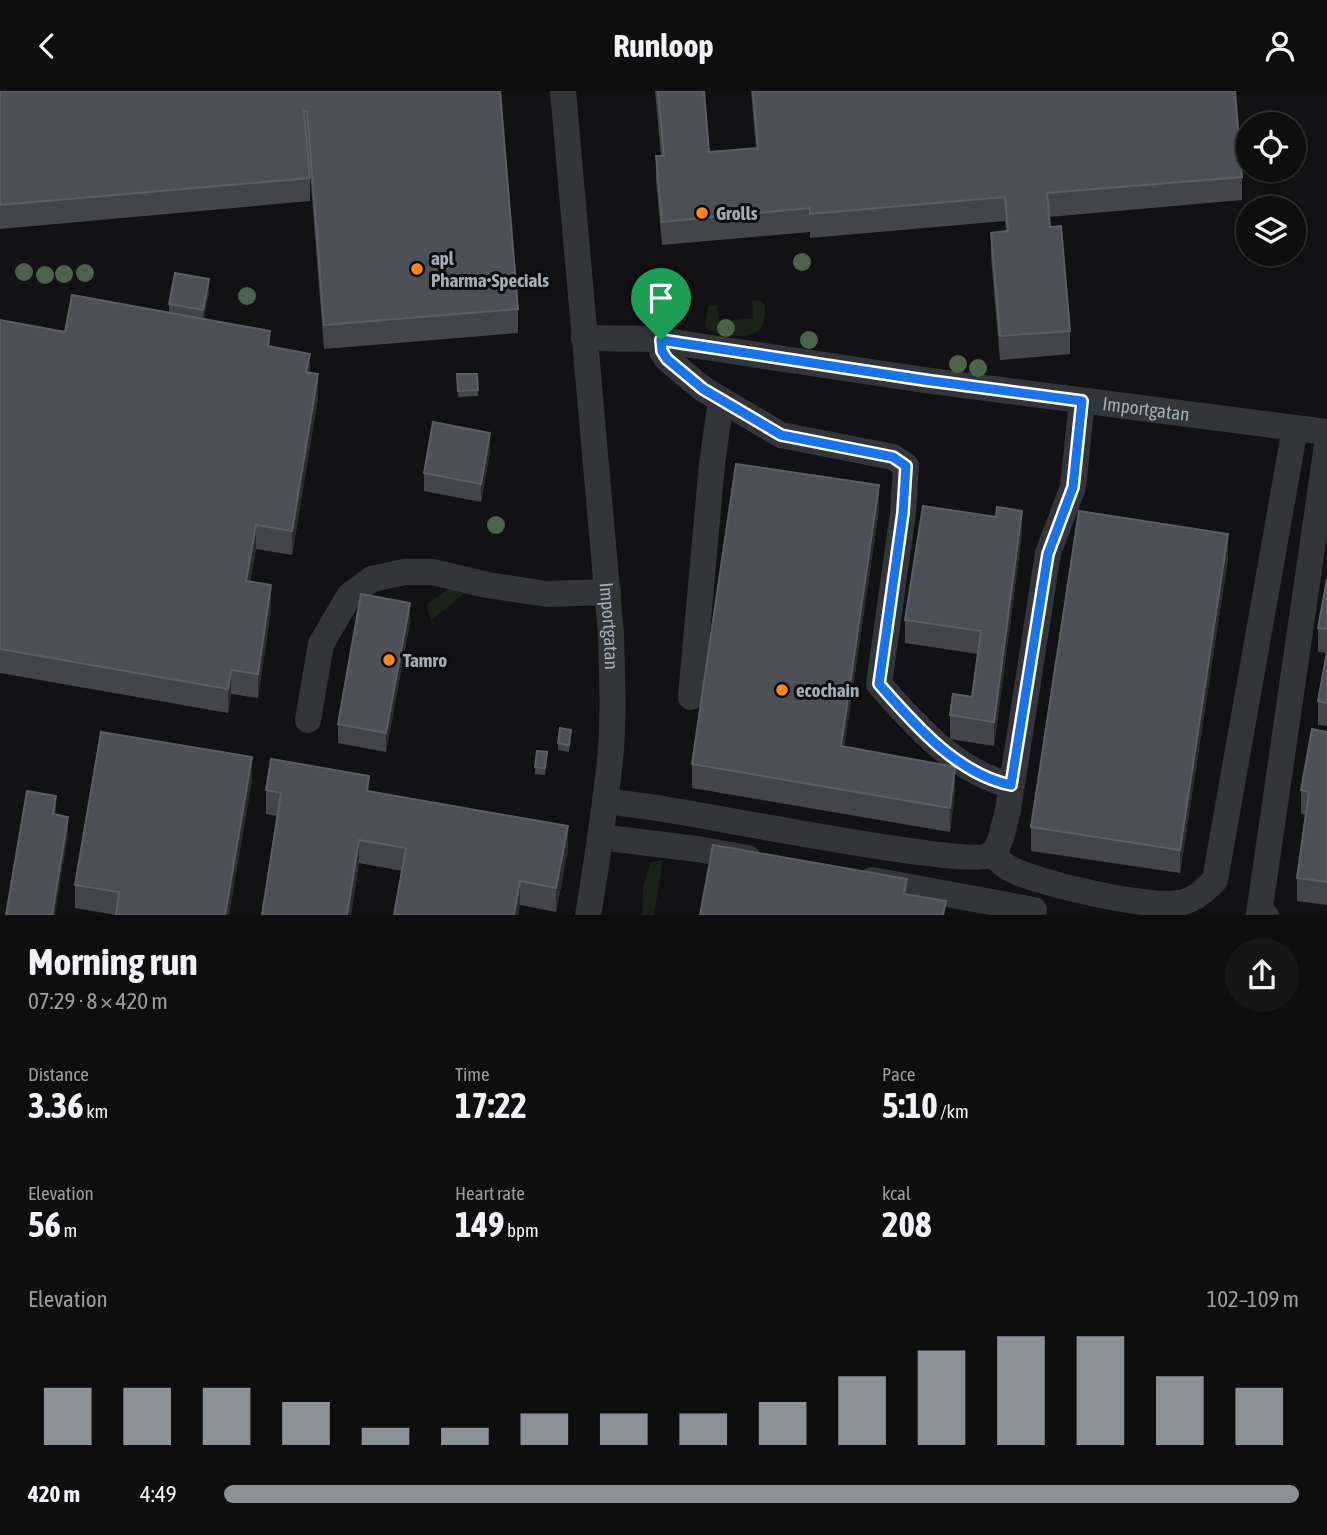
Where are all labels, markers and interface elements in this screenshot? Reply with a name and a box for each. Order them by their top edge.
icon: back [28,27,66,65]
text: Runloop [613,27,714,64]
icon: person [1261,27,1299,65]
map controls [1236,112,1306,266]
button: locate [1236,112,1306,182]
button: layers [1236,196,1306,266]
place label: Grolls [716,202,758,224]
marker: Grolls [694,205,710,221]
place label: apl Pharma•Specials [431,247,549,291]
marker: apl Pharma•Specials [409,261,425,277]
pin [631,268,691,340]
icon: arrive [642,279,680,317]
street label: Importgatan [1101,392,1191,425]
street label: Importgatan [595,581,623,670]
place label: Tamro [403,649,447,671]
marker: Tamro [381,652,397,668]
place label: ecochain [796,679,859,701]
marker: ecochain [774,682,790,698]
button: share [1225,938,1299,1012]
text: Morning run [28,940,198,983]
text: 07:29 · 8 × 420 m [28,988,168,1014]
text: Distance [28,1063,89,1085]
text: Time [455,1063,490,1085]
text: Pace [882,1063,915,1085]
text: 3.36 [28,1085,84,1125]
text: 17:22 [455,1085,527,1125]
text: 5:10 [882,1085,938,1125]
text: km [84,1100,108,1122]
text: /km [938,1100,969,1122]
text: Elevation [28,1182,94,1204]
text: Heart rate [455,1182,525,1204]
text: kcal [882,1182,911,1204]
text: 56 [28,1204,61,1244]
text: 149 [455,1204,504,1244]
text: 208 [882,1204,931,1244]
text: m [61,1219,77,1241]
text: bpm [504,1219,539,1241]
text: Elevation [28,1286,108,1312]
text: 102–109 m [1206,1286,1299,1312]
text: 420 m [28,1481,80,1507]
text: 4:49 [140,1481,177,1507]

